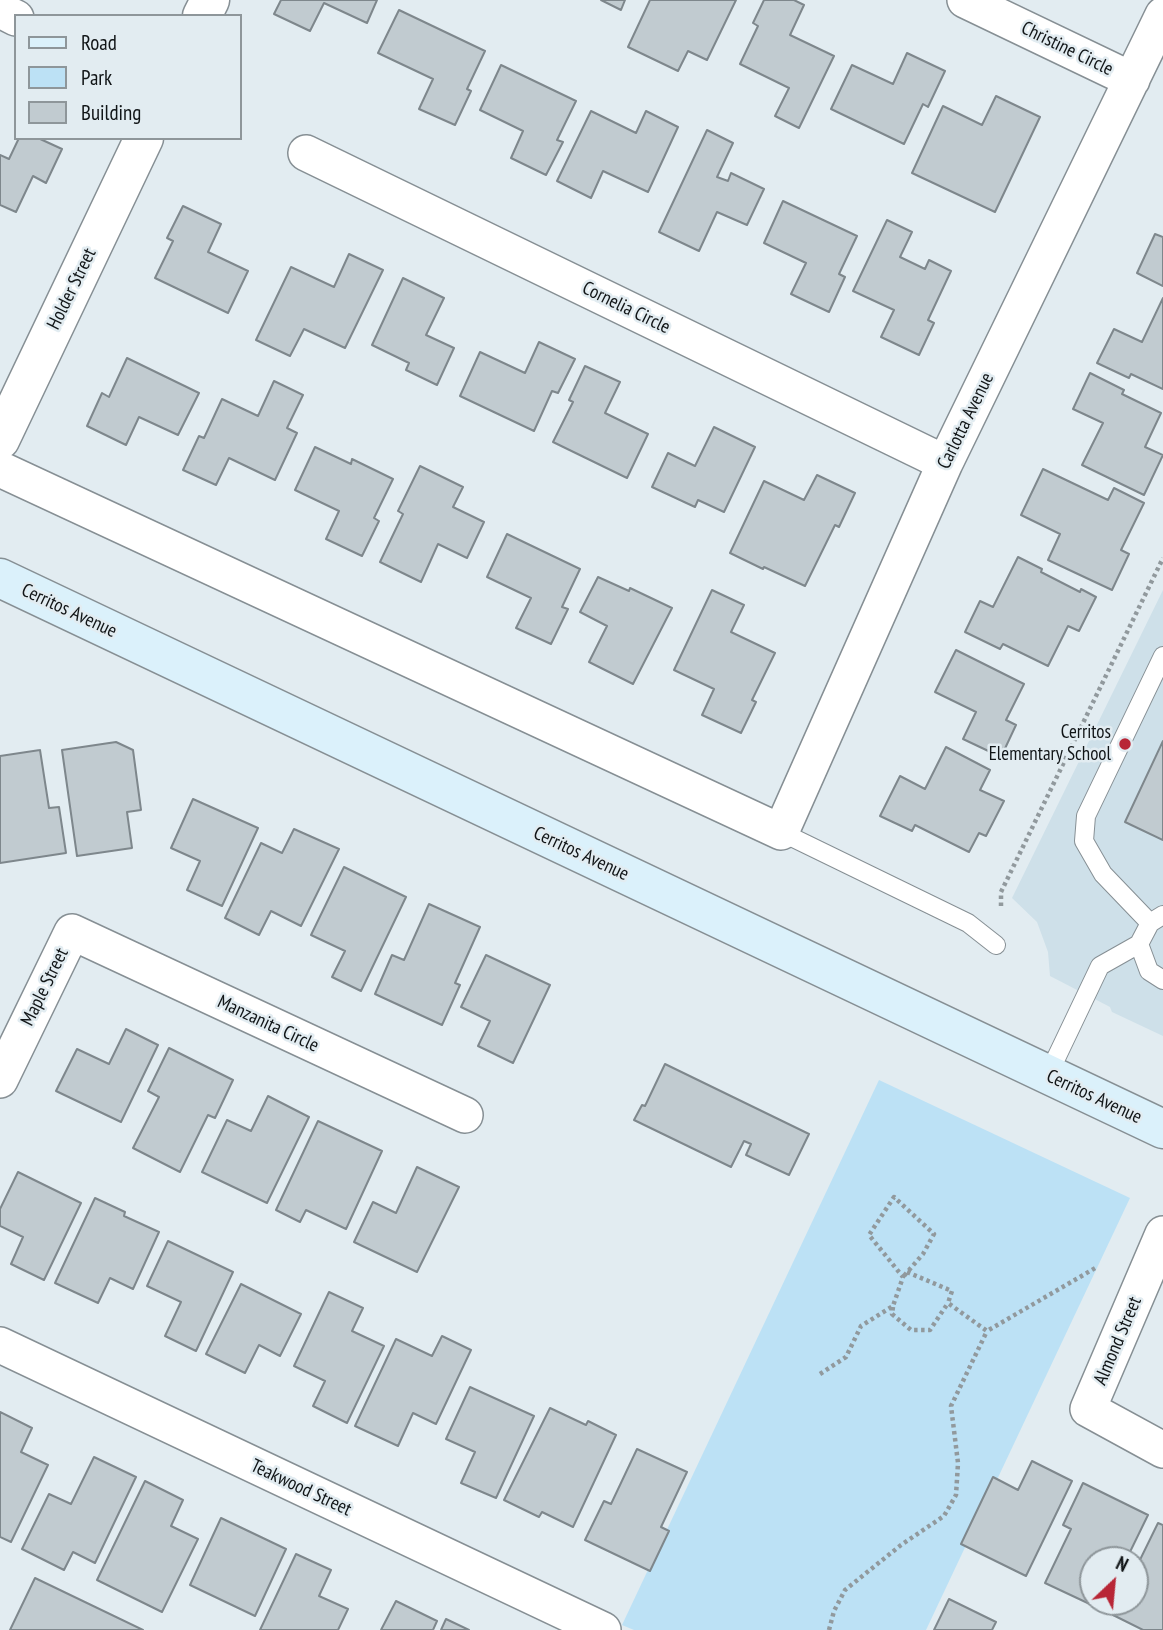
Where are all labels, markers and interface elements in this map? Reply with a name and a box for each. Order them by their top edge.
legend [14,14,242,140]
street label: Christine Circle [1017,17,1117,81]
text: Road [81,29,117,56]
text: Park [81,64,112,91]
text: Building [81,99,141,126]
street label: Holder Street [43,245,101,333]
street label: Cornelia Circle [578,277,674,339]
street label: Carlotta Avenue [933,369,999,473]
street label: Cerritos Avenue [18,579,120,643]
place label: Cerritos Elementary School [989,722,1111,766]
marker: Cerritos Elementary School [1117,736,1133,752]
street label: Cerritos Avenue [530,822,632,886]
street label: Maple Street [16,944,74,1030]
street label: Manzanita Circle [214,991,322,1057]
street label: Cerritos Avenue [1043,1065,1145,1129]
street label: Almond Street [1089,1293,1147,1389]
street label: Teakwood Street [247,1455,355,1521]
north arrow [1079,1546,1149,1616]
text: N [1112,1551,1132,1577]

